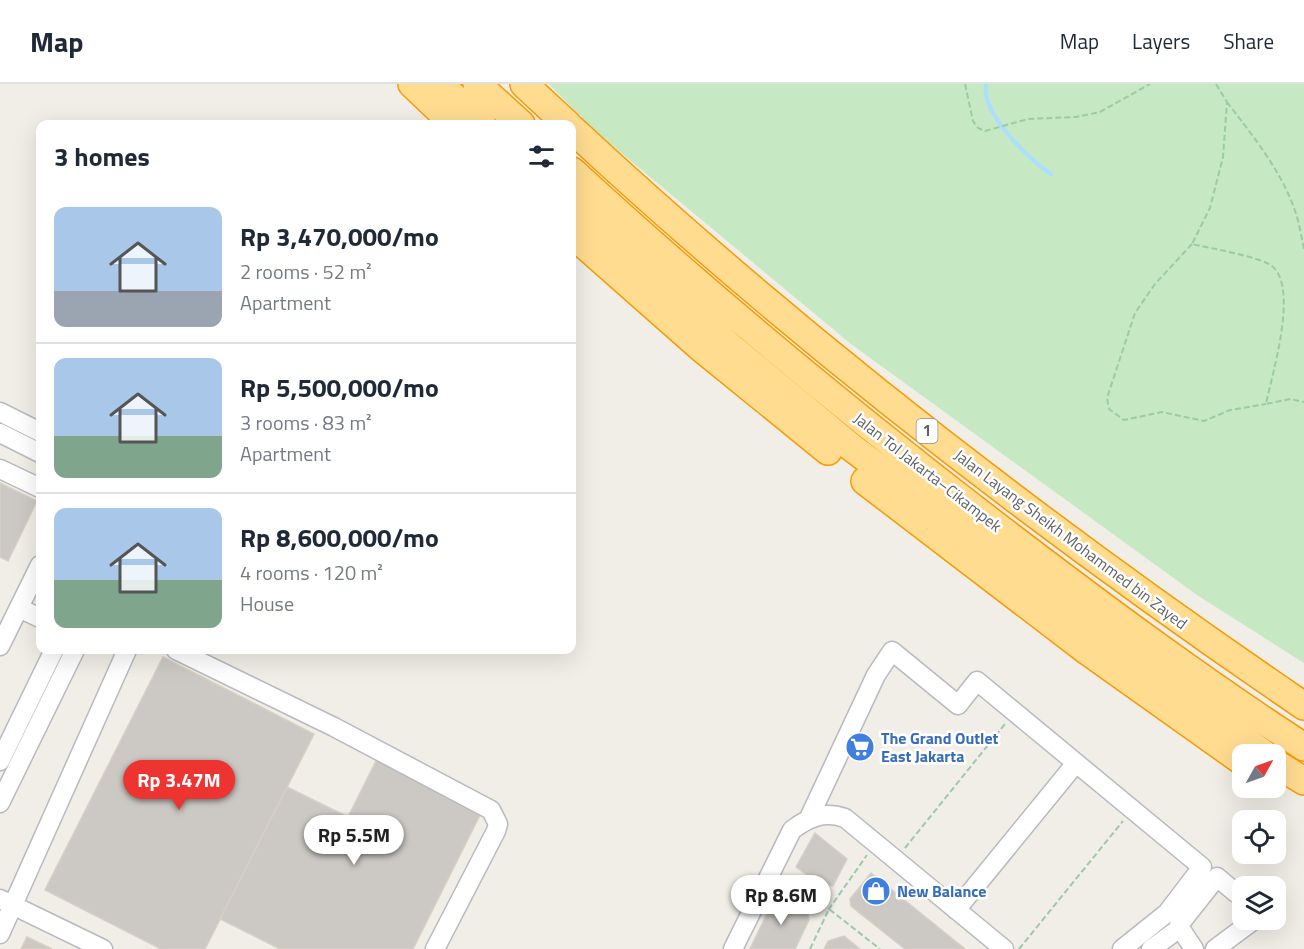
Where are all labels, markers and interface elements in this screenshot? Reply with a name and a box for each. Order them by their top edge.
text: Map [30,20,84,63]
text: Map [1060,25,1099,57]
text: Layers [1132,25,1190,57]
text: Share [1223,25,1274,57]
text: 3 homes [54,137,150,176]
icon: filters [525,140,558,173]
text: Rp 3,470,000/mo [240,217,439,256]
icon: home [102,231,174,303]
text: 2 rooms · 52 m² [240,256,372,287]
text: Apartment [240,287,331,318]
text: Rp 5,500,000/mo [240,368,439,407]
icon: home [102,382,174,454]
text: 3 rooms · 83 m² [240,407,372,438]
street label: Jalan Tol Jakarta–Cikampek [849,407,1007,538]
road number: 1 [916,419,938,443]
text: Apartment [240,438,331,469]
street label: Jalan Layang Sheikh Mohammed bin Zayed [949,443,1193,635]
text: Rp 8,600,000/mo [240,518,439,557]
icon: home [102,532,174,604]
text: 4 rooms · 120 m² [240,557,383,588]
text: House [240,588,294,619]
place label: The Grand Outlet East Jakarta [881,726,999,768]
supermarket icon: The Grand Outlet East Jakarta [844,731,876,763]
north arrow [1232,744,1286,798]
map controls [1232,744,1286,930]
pin: Rp 3.47M [117,760,241,811]
text: Rp 3.47M [137,764,221,795]
button: locate [1232,810,1286,864]
pin: Rp 5.5M [299,815,409,866]
text: Rp 5.5M [318,819,390,850]
pin: Rp 8.6M [726,875,836,926]
shop icon: New Balance [860,875,892,907]
button: layers [1232,876,1286,930]
text: Rp 8.6M [745,879,817,910]
place label: New Balance [897,879,987,903]

